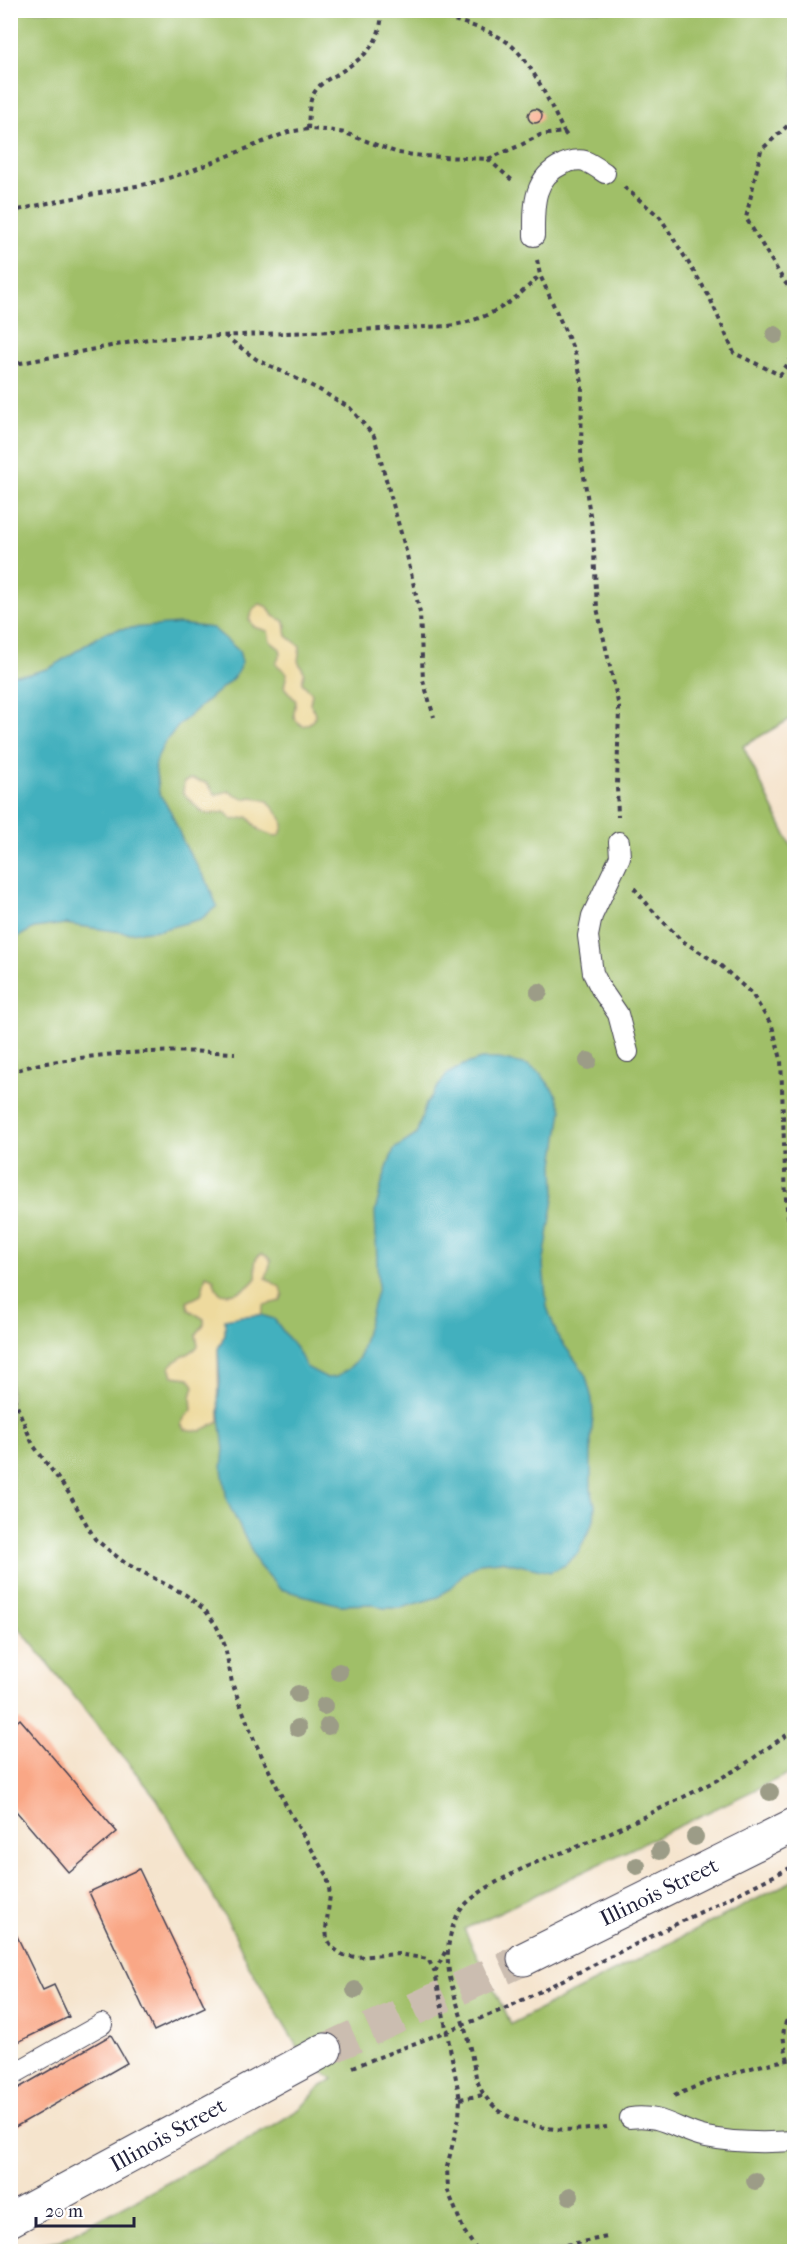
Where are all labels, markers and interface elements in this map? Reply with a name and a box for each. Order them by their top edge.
street label: Illinois Street [596,1852,722,1932]
street label: Illinois Street [106,2092,231,2177]
scale bar [36,2190,134,2228]
text: 20 m [45,2201,83,2222]

